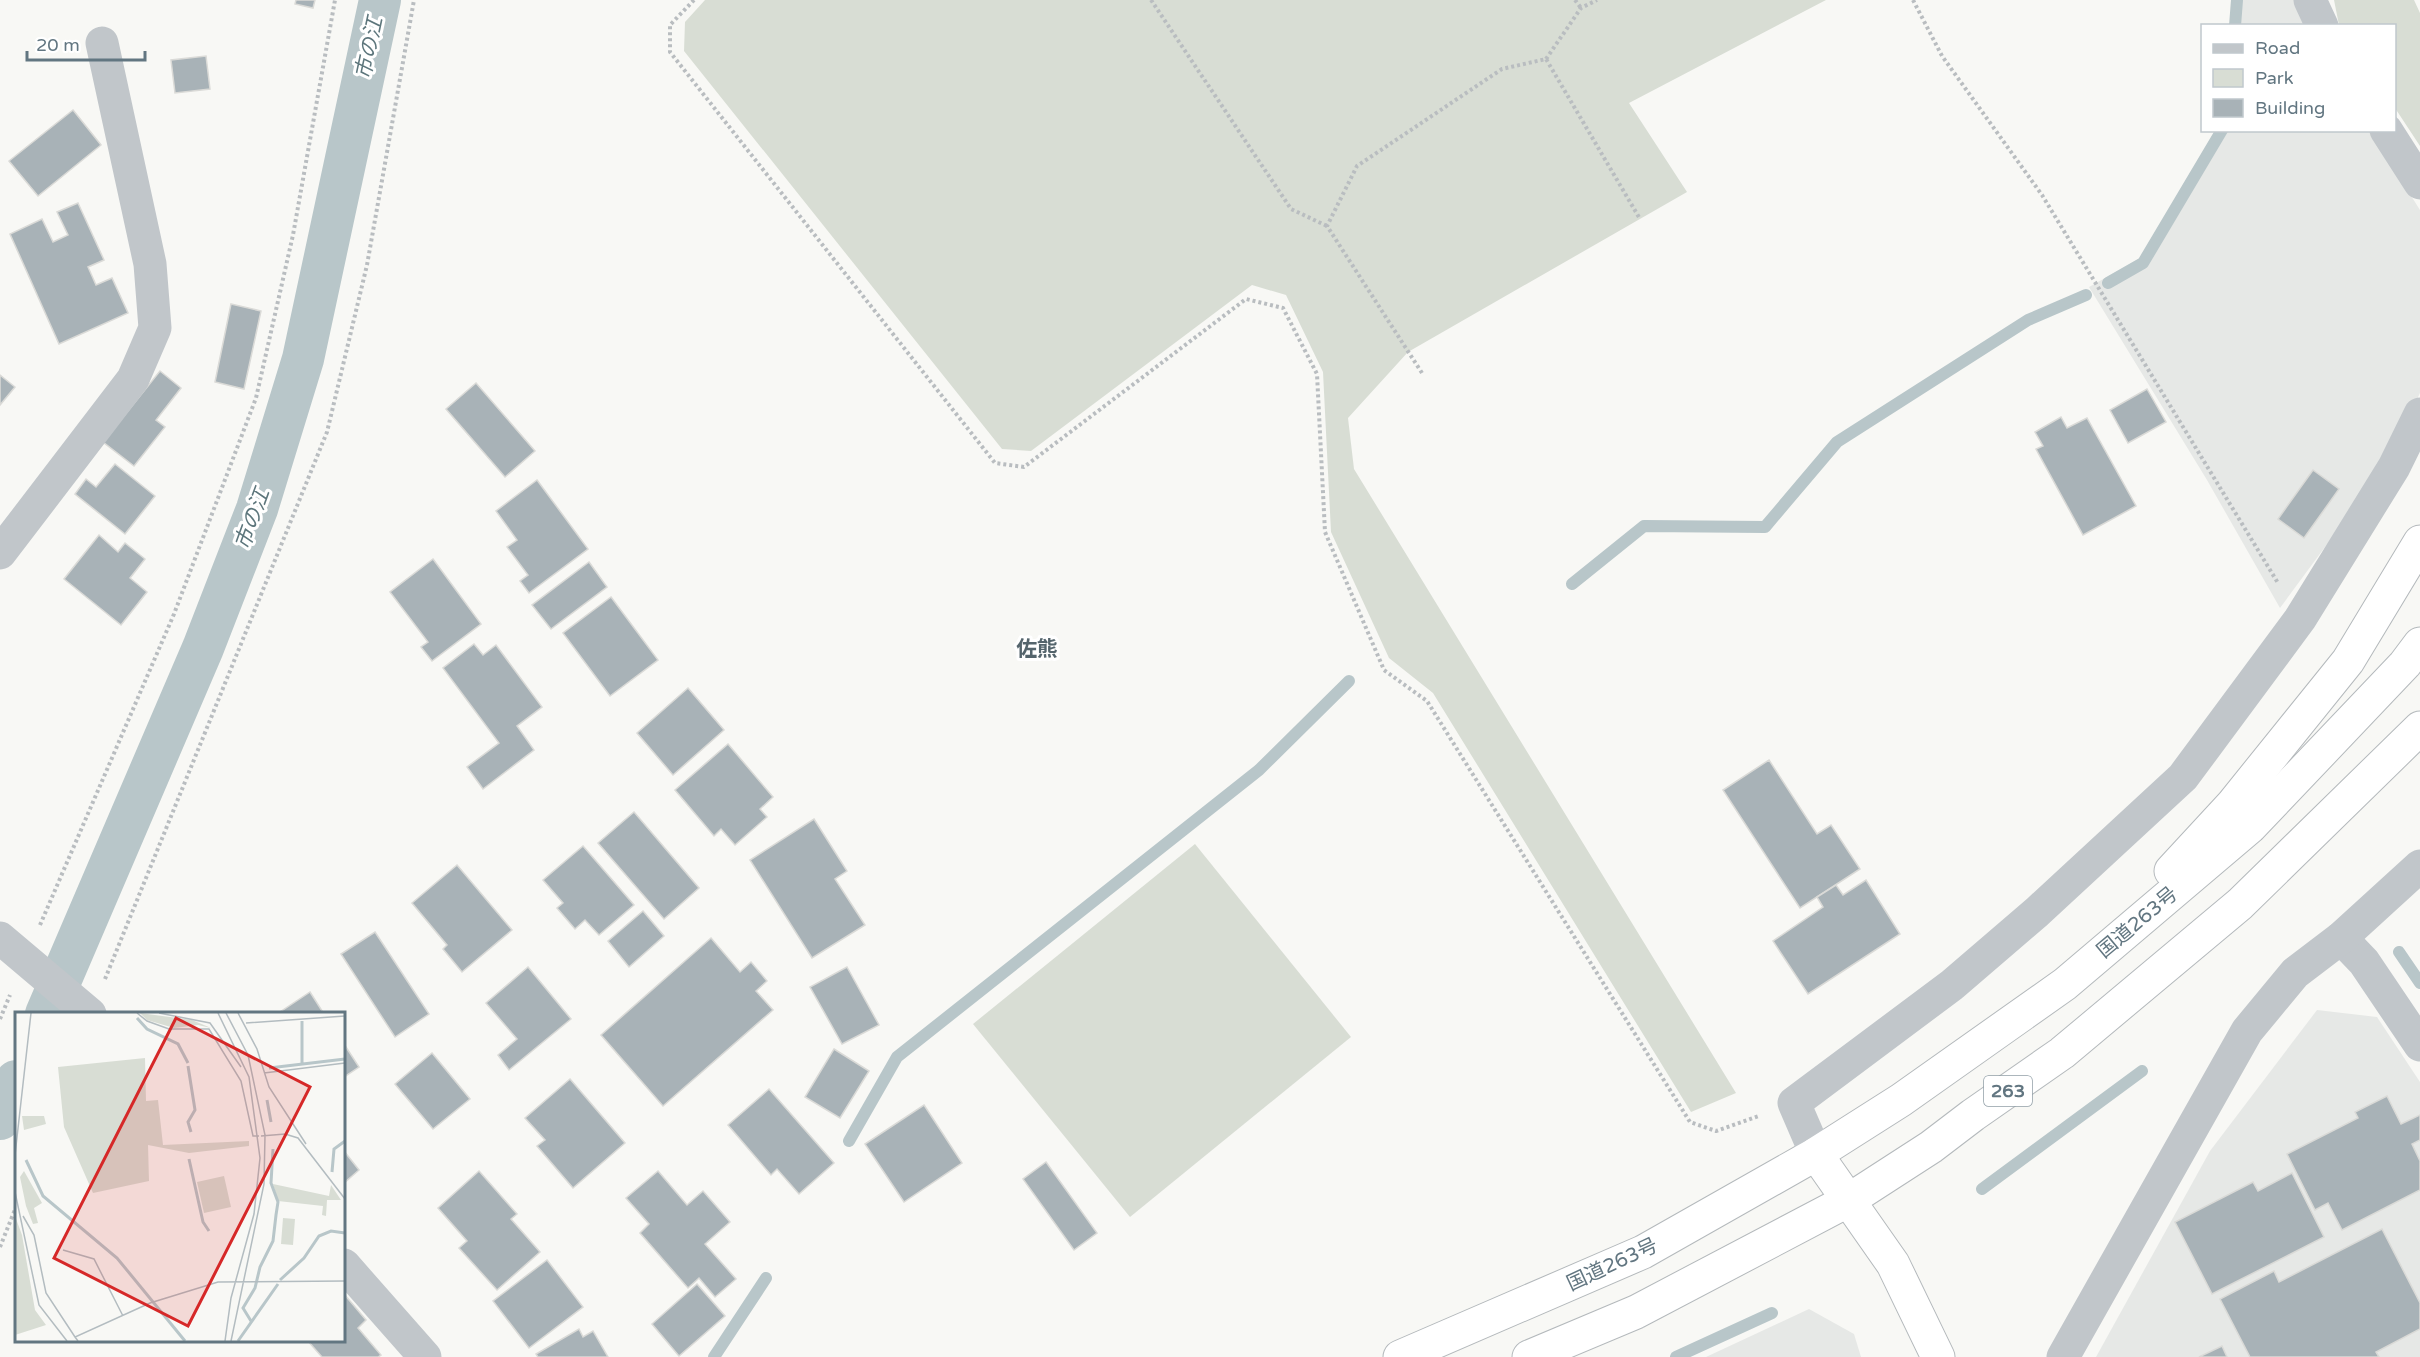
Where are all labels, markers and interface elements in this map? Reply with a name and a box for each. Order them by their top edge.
water label: 市の江 [351,13,389,82]
scale bar [27,24,146,62]
legend [2201,24,2396,132]
text: 20 m [36,34,80,56]
text: Road [2255,37,2300,59]
text: Park [2255,67,2294,89]
text: Building [2255,97,2325,119]
water label: 市の江 [230,483,276,553]
district label: 佐熊 [1016,637,1058,662]
street label: 国道263号 [2093,882,2183,963]
inset map [15,1012,345,1342]
road number: 263 [1984,1076,2032,1106]
street label: 国道263号 [1563,1233,1662,1296]

